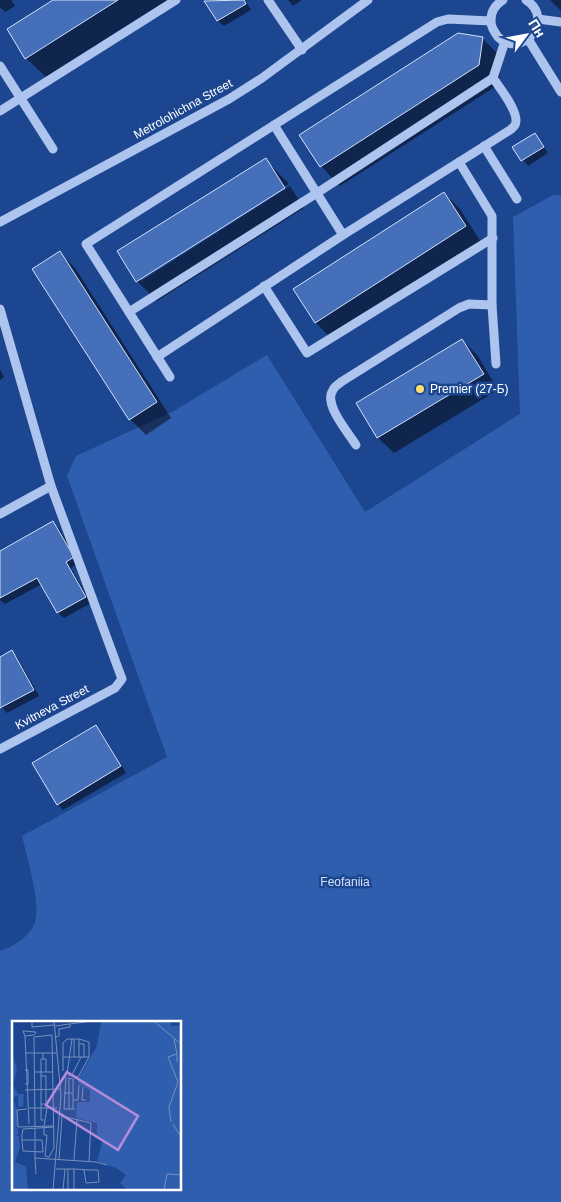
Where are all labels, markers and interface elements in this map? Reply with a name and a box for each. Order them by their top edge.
north arrow [501,10,551,60]
text: Пн [525,16,549,40]
street label: Metrolohichna Street [131,76,235,142]
place label: Premier (27-Б) [430,382,509,396]
marker: Premier (27-Б) [414,383,426,395]
street label: Kvitneva Street [13,681,92,732]
park label: Feofaniia [320,875,370,889]
inset map [12,1021,181,1190]

